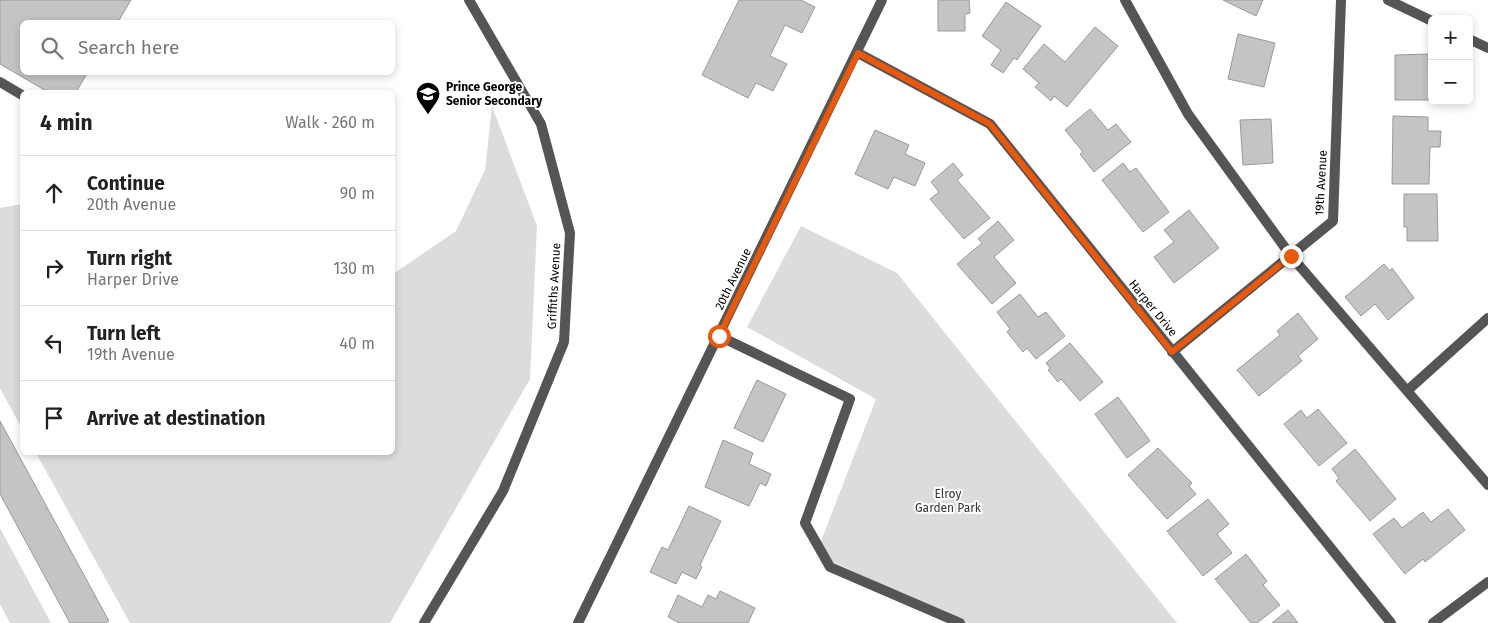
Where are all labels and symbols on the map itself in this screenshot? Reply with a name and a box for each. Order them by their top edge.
place label: Prince George Senior Secondary [446,80,543,108]
school or university icon: Prince George Senior Secondary [415,81,441,115]
street label: 19th Avenue [1312,150,1330,216]
street label: Griffiths Avenue [545,242,563,330]
route end [1280,245,1303,268]
street label: 20th Avenue [712,246,754,312]
street label: Harper Drive [1126,277,1180,339]
route start [708,325,731,348]
park label: Elroy Garden Park [915,487,982,515]

